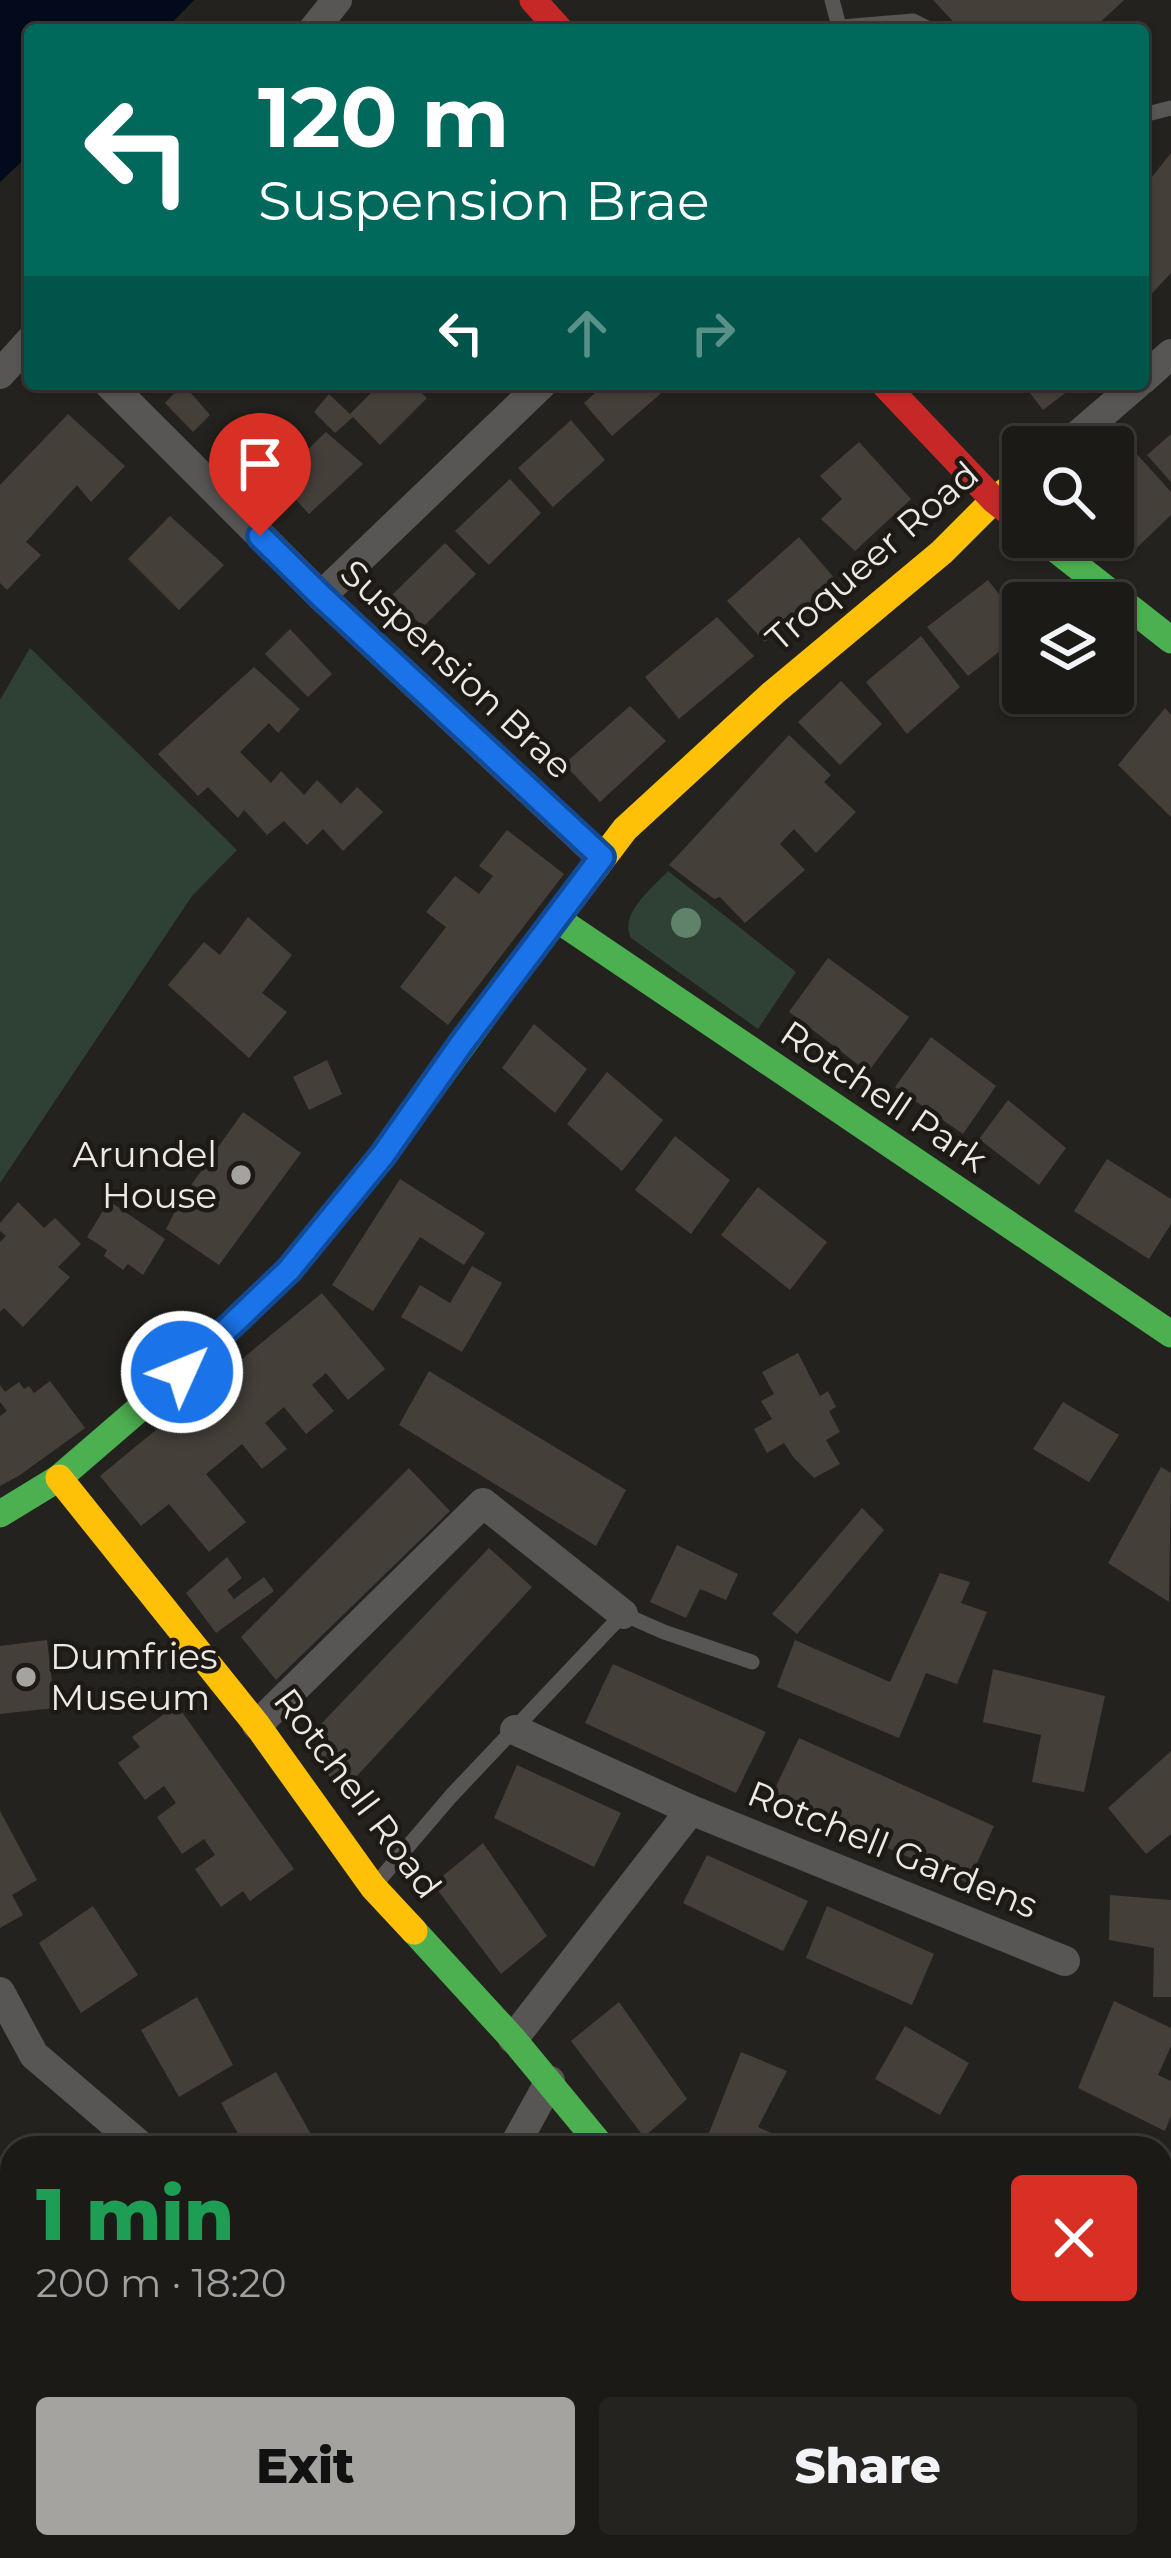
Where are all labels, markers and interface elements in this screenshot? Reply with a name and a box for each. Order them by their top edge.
text: 120 m [258,66,509,168]
icon: left [60,72,216,228]
text: Suspension Brae [258,168,710,234]
icon: left [428,300,494,366]
icon: ahead [554,300,620,366]
icon: right [680,300,746,366]
pin [209,413,311,536]
map controls [1002,426,1134,714]
button: search [1002,426,1134,558]
icon: arrive [227,431,293,497]
street label: Troqueer Road [757,452,987,660]
street label: Suspension Brae [332,550,582,788]
button: layers [1002,582,1134,714]
street label: Rotchell Park [772,1011,996,1182]
place label: Arundel House [72,1132,217,1217]
marker: Arundel House [228,1162,254,1188]
position arrow [119,1309,245,1435]
place label: Dumfries Museum [50,1634,217,1719]
marker: Dumfries Museum [13,1664,39,1690]
street label: Rotchell Road [265,1679,451,1907]
street label: Rotchell Gardens [742,1771,1044,1927]
text: 1 min [36,2170,234,2258]
button: close [1011,2175,1137,2301]
text: 200 m · 18:20 [36,2259,287,2307]
button: Exit [36,2397,575,2535]
button: Share [599,2397,1137,2535]

